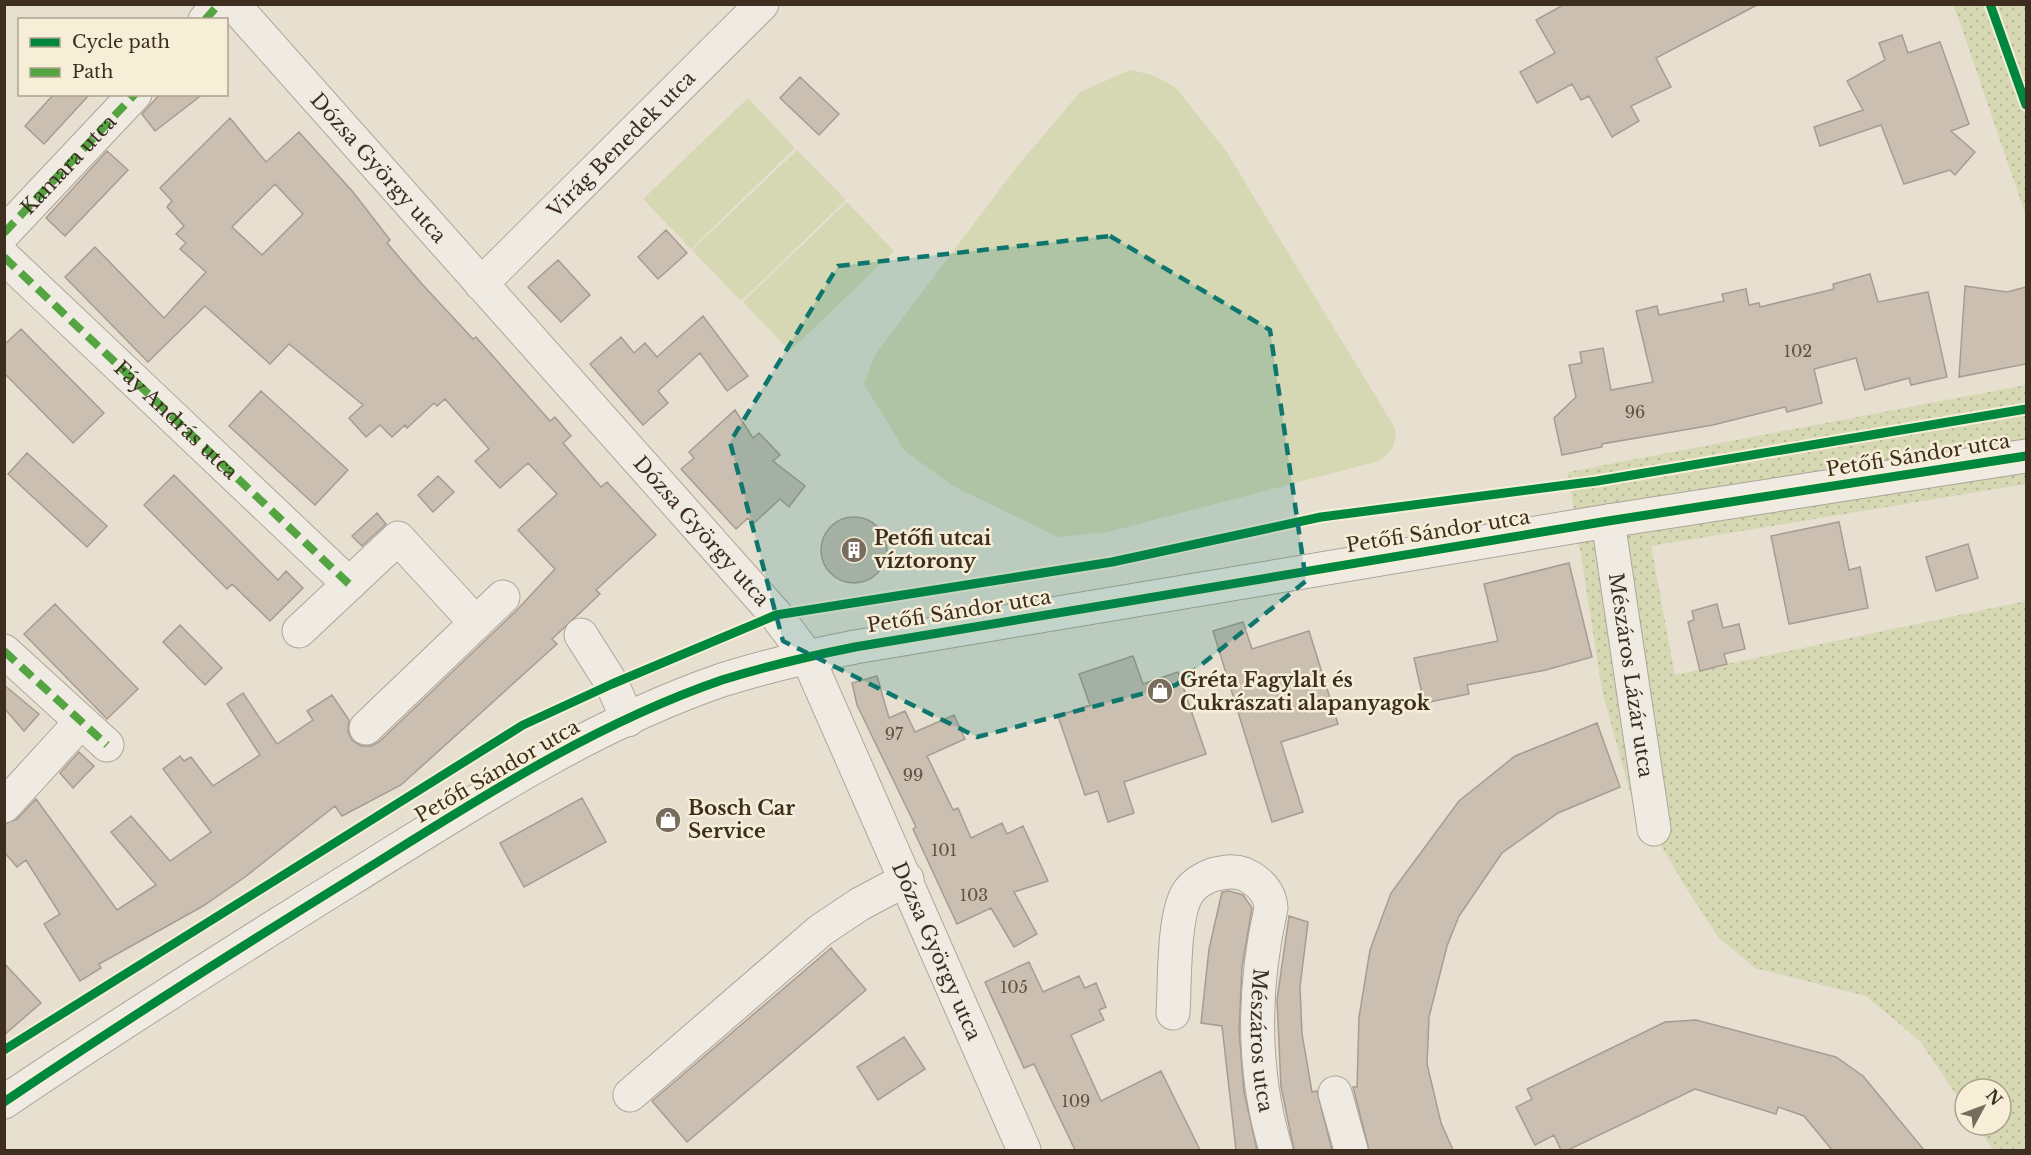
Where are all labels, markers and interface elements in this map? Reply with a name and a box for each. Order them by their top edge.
legend [18,18,228,96]
text: Cycle path [72,31,170,53]
text: Path [72,61,113,83]
street label: Virág Benedek utca [542,65,701,223]
street label: Dózsa György utca [306,88,452,248]
street label: Kamara utca [16,109,122,219]
house number: 102 [1784,341,1812,361]
street label: Fáy András utca [109,356,244,485]
house number: 96 [1625,402,1645,422]
street label: Petőfi Sándor utca [1824,428,2013,481]
street label: Dózsa György utca [628,451,775,612]
street label: Petőfi Sándor utca [1344,504,1533,557]
place label: Petőfi utcai víztorony [874,526,991,573]
building icon: Petőfi utcai víztorony [839,535,869,565]
street label: Mészáros Lázár utca [1604,571,1658,780]
street label: Petőfi Sándor utca [865,584,1054,637]
place label: Gréta Fagylalt és Cukrászati alapanyagok [1180,668,1431,715]
shop icon: Gréta Fagylalt és Cukrászati alapanyagok [1145,676,1175,706]
street label: Petőfi Sándor utca [411,714,584,828]
house number: 97 [885,724,904,744]
house number: 99 [903,765,923,785]
place label: Bosch Car Service [688,796,795,843]
shop icon: Bosch Car Service [653,805,683,835]
house number: 101 [931,840,957,860]
street label: Dózsa György utca [887,858,987,1045]
house number: 103 [960,885,988,905]
street label: Mészáros utca [1246,967,1278,1115]
house number: 105 [1000,977,1028,997]
north arrow [1953,1077,2013,1137]
text: N [1982,1085,2007,1109]
house number: 109 [1062,1091,1090,1111]

